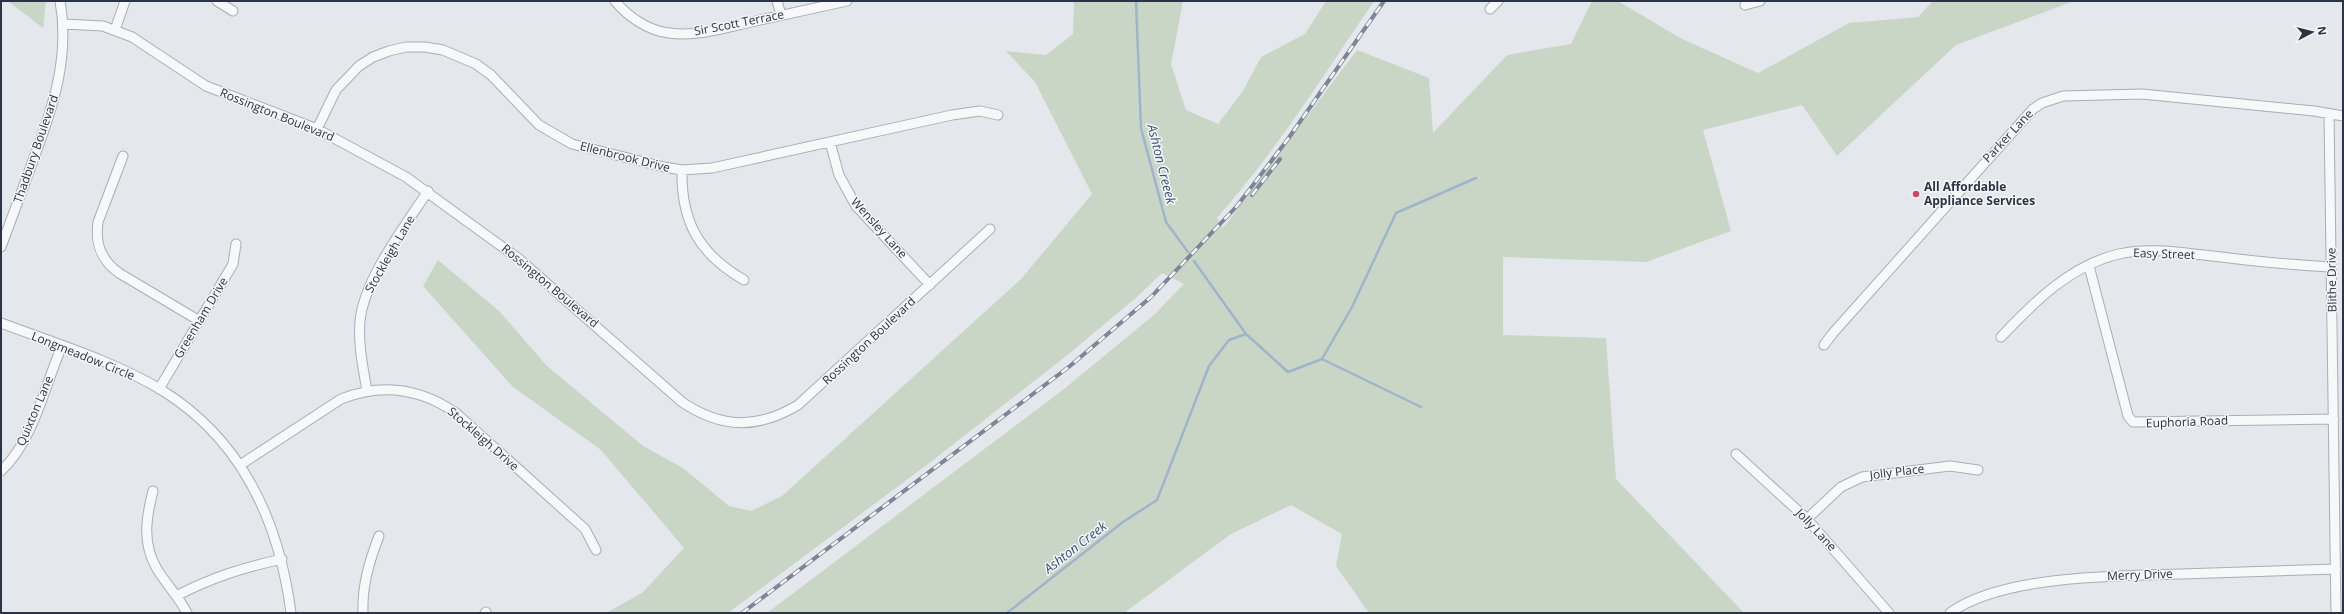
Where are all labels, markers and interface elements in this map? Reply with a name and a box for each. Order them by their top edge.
street label: Sir Scott Terrace [693,5,786,40]
north arrow [2292,12,2332,52]
text: N [2314,25,2330,36]
street label: Rossington Boulevard [217,84,337,145]
street label: Thadbury Boulevard [9,92,62,205]
street label: Parker Lane [1979,105,2037,166]
water label: Ashton Creeek [1143,121,1181,206]
street label: Ellenbrook Drive [578,137,672,176]
place label: All Affordable Appliance Services [1924,178,2035,209]
marker: All Affordable Appliance Services [1911,189,1921,199]
street label: Wensley Lane [847,193,912,262]
street label: Stockleigh Lane [360,212,419,296]
street label: Rossington Boulevard [498,240,602,331]
street label: Easy Street [2133,244,2195,263]
street label: Blithe Drive [2322,247,2341,312]
street label: Greenham Drive [170,274,232,362]
street label: Rossington Boulevard [818,293,919,388]
street label: Longmeadow Circle [29,327,138,384]
street label: Quixton Lane [12,373,57,449]
street label: Stockleigh Drive [444,403,523,474]
street label: Euphoria Road [2146,412,2228,431]
street label: Jolly Place [1868,460,1926,483]
street label: Jolly Lane [1792,504,1841,555]
water label: Ashton Creek [1039,516,1111,578]
street label: Merry Drive [2107,565,2173,584]

